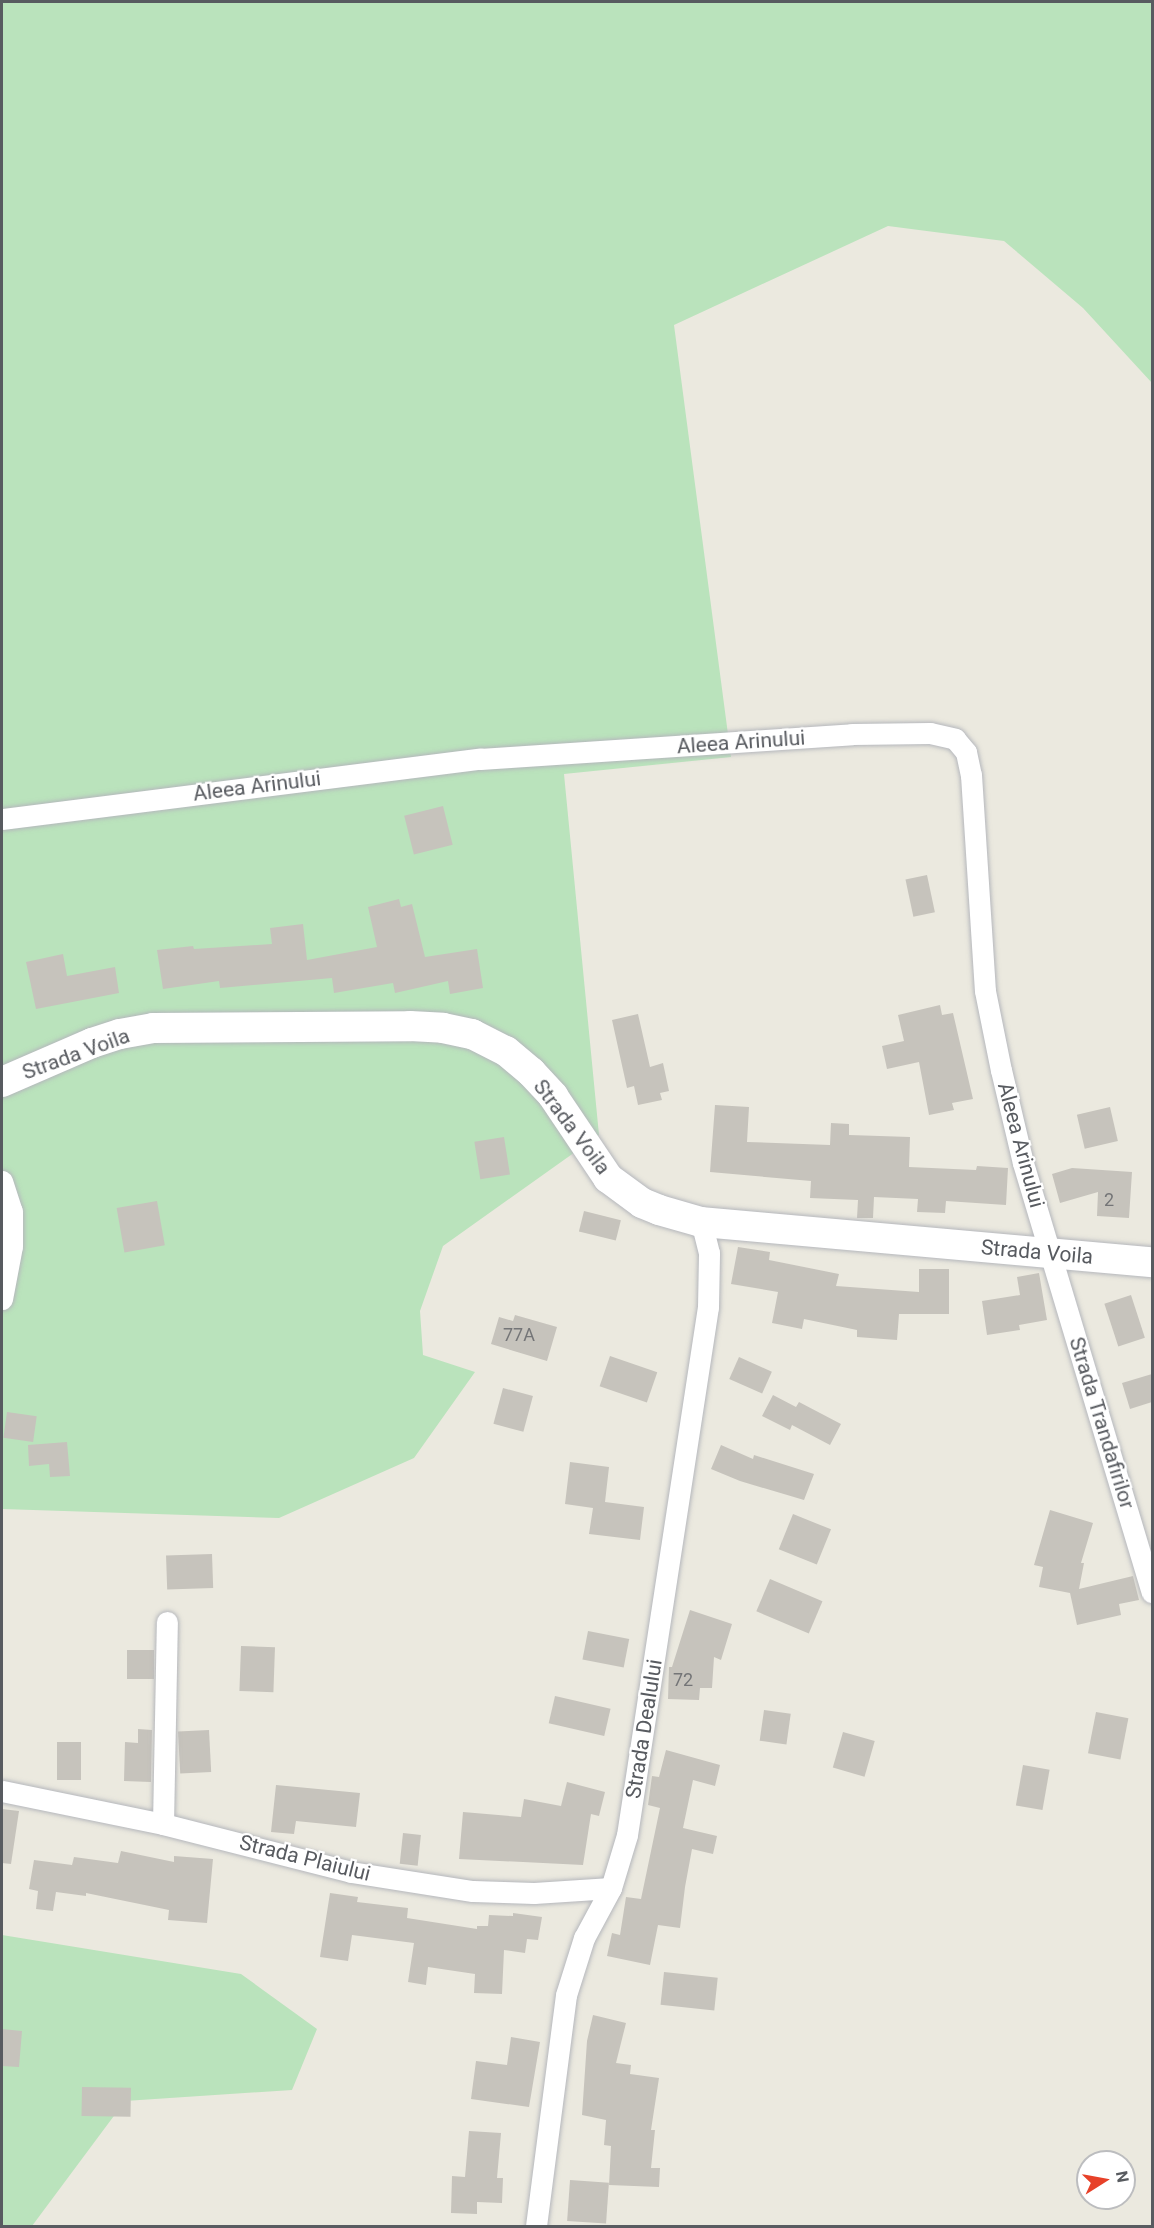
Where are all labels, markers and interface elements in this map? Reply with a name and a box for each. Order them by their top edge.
street label: Aleea Arinului [676,725,806,759]
street label: Aleea Arinului [192,766,322,806]
street label: Strada Voila [19,1023,133,1085]
street label: Strada Voila [528,1075,616,1179]
street label: Aleea Arinului [992,1080,1050,1210]
house number: 2 [1104,1189,1114,1211]
street label: Strada Voila [980,1235,1094,1269]
house number: 77A [503,1324,535,1346]
street label: Strada Trandafirilor [1064,1334,1140,1512]
street label: Strada Dealului [621,1658,667,1800]
house number: 72 [673,1669,693,1691]
street label: Strada Plaiului [237,1830,373,1886]
north arrow [1076,2150,1136,2210]
text: N [1112,2169,1133,2184]

